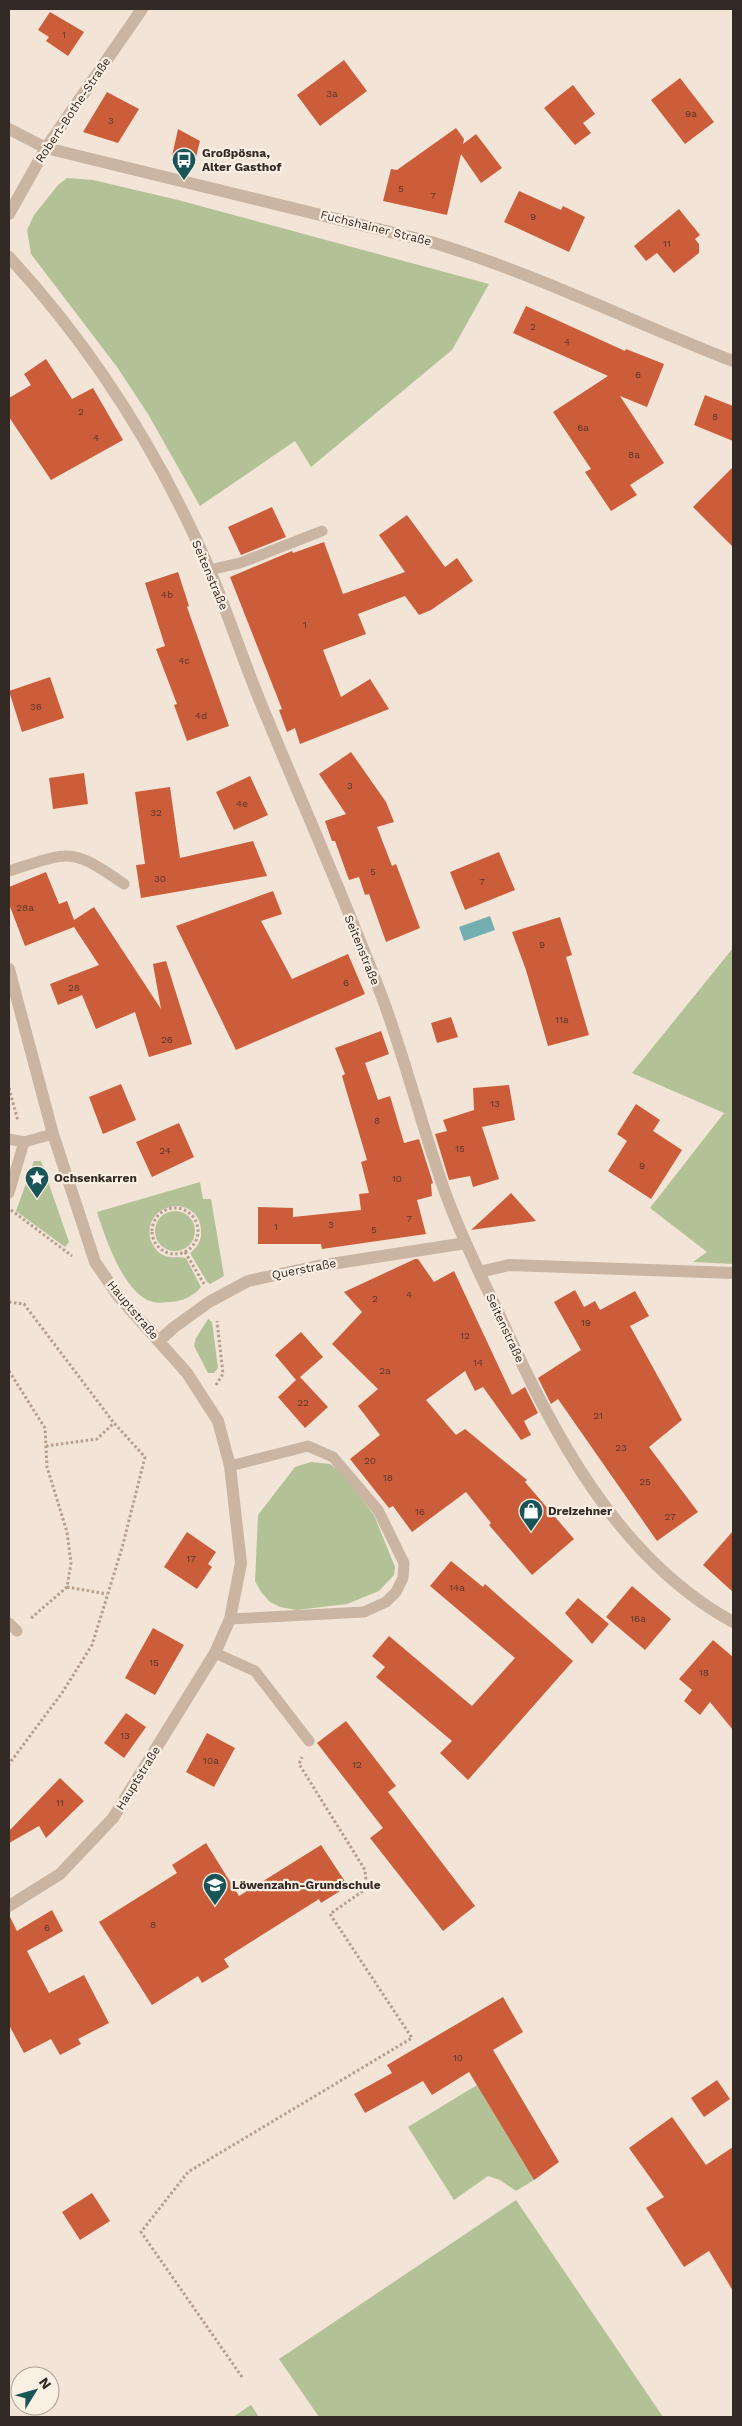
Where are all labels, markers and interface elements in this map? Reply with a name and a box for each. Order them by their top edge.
house number: 1 [62,29,66,40]
street label: Robert-Bothe-Straße [33,55,113,165]
house number: 3a [326,88,338,99]
house number: 9a [685,108,697,119]
house number: 3 [108,115,114,126]
place label: Großpösna, Alter Gasthof [202,146,281,174]
bus stop icon: Großpösna, Alter Gasthof [171,147,197,181]
house number: 5 [398,183,404,194]
house number: 7 [430,190,436,201]
street label: Fuchshainer Straße [319,207,433,249]
house number: 9 [530,211,536,222]
house number: 11 [663,238,671,249]
house number: 2 [530,321,536,332]
house number: 4 [564,336,570,347]
house number: 6 [635,369,641,380]
house number: 2 [78,406,84,417]
house number: 8 [712,411,718,422]
house number: 6a [577,422,589,433]
house number: 4 [93,432,99,443]
house number: 8a [628,449,640,460]
street label: Seitenstraße [189,538,231,612]
house number: 4b [161,589,173,600]
house number: 1 [303,619,307,630]
house number: 4c [178,655,190,666]
house number: 36 [30,701,42,712]
house number: 4d [195,710,207,721]
house number: 3 [347,780,353,791]
house number: 4e [236,798,248,809]
house number: 32 [150,807,162,818]
house number: 5 [370,866,376,877]
house number: 30 [154,873,166,884]
house number: 7 [479,876,485,887]
house number: 28a [16,902,34,913]
street label: Seitenstraße [342,913,382,987]
house number: 9 [539,939,545,950]
house number: 6 [343,977,349,988]
house number: 28 [68,982,80,993]
house number: 11a [555,1014,569,1025]
house number: 26 [161,1034,173,1045]
house number: 13 [490,1098,500,1109]
house number: 8 [374,1115,380,1126]
house number: 15 [455,1143,465,1154]
house number: 24 [159,1145,171,1156]
house number: 9 [639,1160,645,1171]
place icon: Ochsenkarren [24,1165,50,1199]
place label: Ochsenkarren [54,1171,137,1185]
house number: 10 [392,1173,402,1184]
house number: 7 [406,1213,412,1224]
house number: 3 [328,1219,334,1230]
house number: 1 [274,1221,278,1232]
house number: 5 [371,1224,377,1235]
street label: Querstraße [271,1256,337,1282]
street label: Hauptstraße [104,1278,162,1342]
house number: 4 [406,1289,412,1300]
street label: Seitenstraße [483,1291,527,1365]
house number: 2 [372,1293,378,1304]
house number: 19 [581,1317,591,1328]
house number: 12 [460,1330,470,1341]
house number: 14 [473,1357,483,1368]
house number: 2a [379,1365,391,1376]
house number: 22 [297,1397,309,1408]
house number: 21 [593,1410,603,1421]
house number: 23 [615,1442,627,1453]
house number: 20 [364,1455,376,1466]
house number: 18 [383,1472,393,1483]
house number: 25 [639,1476,651,1487]
shop icon: Dreizehner [518,1498,544,1532]
place label: Dreizehner [548,1504,613,1518]
house number: 16 [415,1506,425,1517]
house number: 27 [664,1511,676,1522]
house number: 17 [186,1553,196,1564]
house number: 14a [449,1582,465,1593]
house number: 16a [630,1613,646,1624]
house number: 15 [149,1657,159,1668]
house number: 18 [699,1667,709,1678]
house number: 13 [120,1730,130,1741]
street label: Hauptstraße [113,1743,163,1812]
house number: 10a [203,1755,219,1766]
house number: 12 [352,1759,362,1770]
house number: 11 [56,1797,64,1808]
school or university icon: Löwenzahn-Grundschule [202,1872,228,1906]
place label: Löwenzahn-Grundschule [232,1878,381,1892]
house number: 8 [150,1919,156,1930]
house number: 6 [44,1922,50,1933]
house number: 10 [453,2052,463,2063]
north arrow [10,2366,60,2416]
text: N [36,2374,55,2392]

